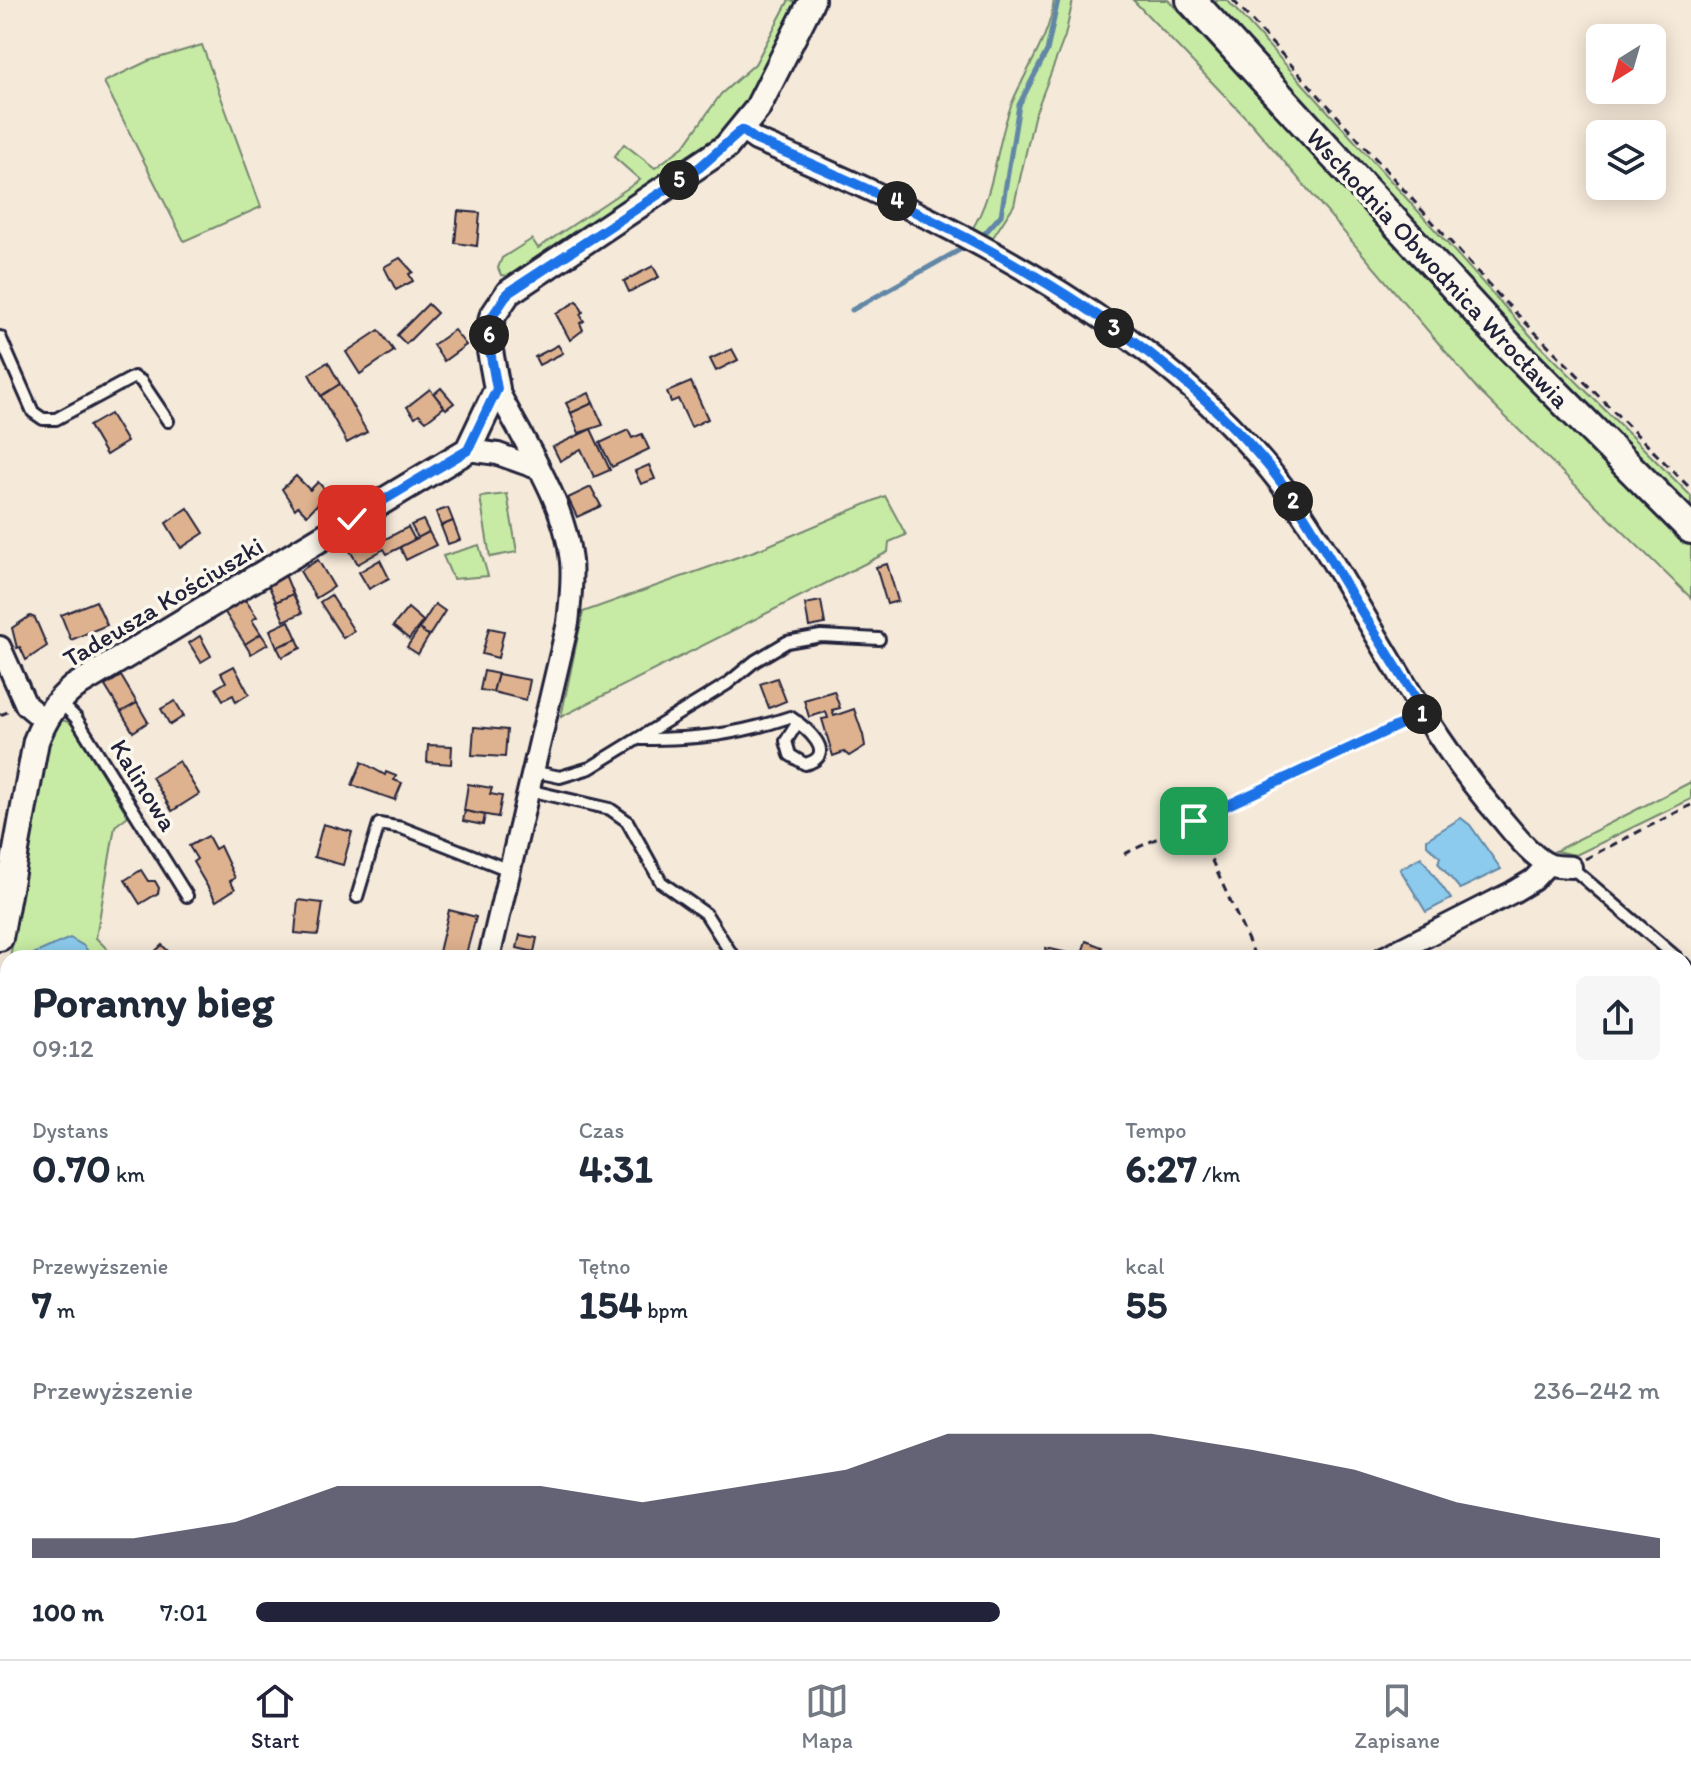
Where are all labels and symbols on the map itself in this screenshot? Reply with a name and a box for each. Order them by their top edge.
north arrow [1586,24,1666,104]
street label: Wschodnia Obwodnica Wrocławia [1299,121,1577,415]
pin: 5 [659,160,699,200]
pin: 4 [877,181,917,221]
pin: 3 [1094,308,1134,348]
pin: 6 [469,315,509,355]
pin: 2 [1273,481,1313,521]
pin [318,485,386,553]
street label: Tadeusza Kościuszki [57,530,269,674]
pin: 1 [1402,694,1442,734]
street label: Kalinowa [103,733,185,837]
pin [1160,787,1228,855]

